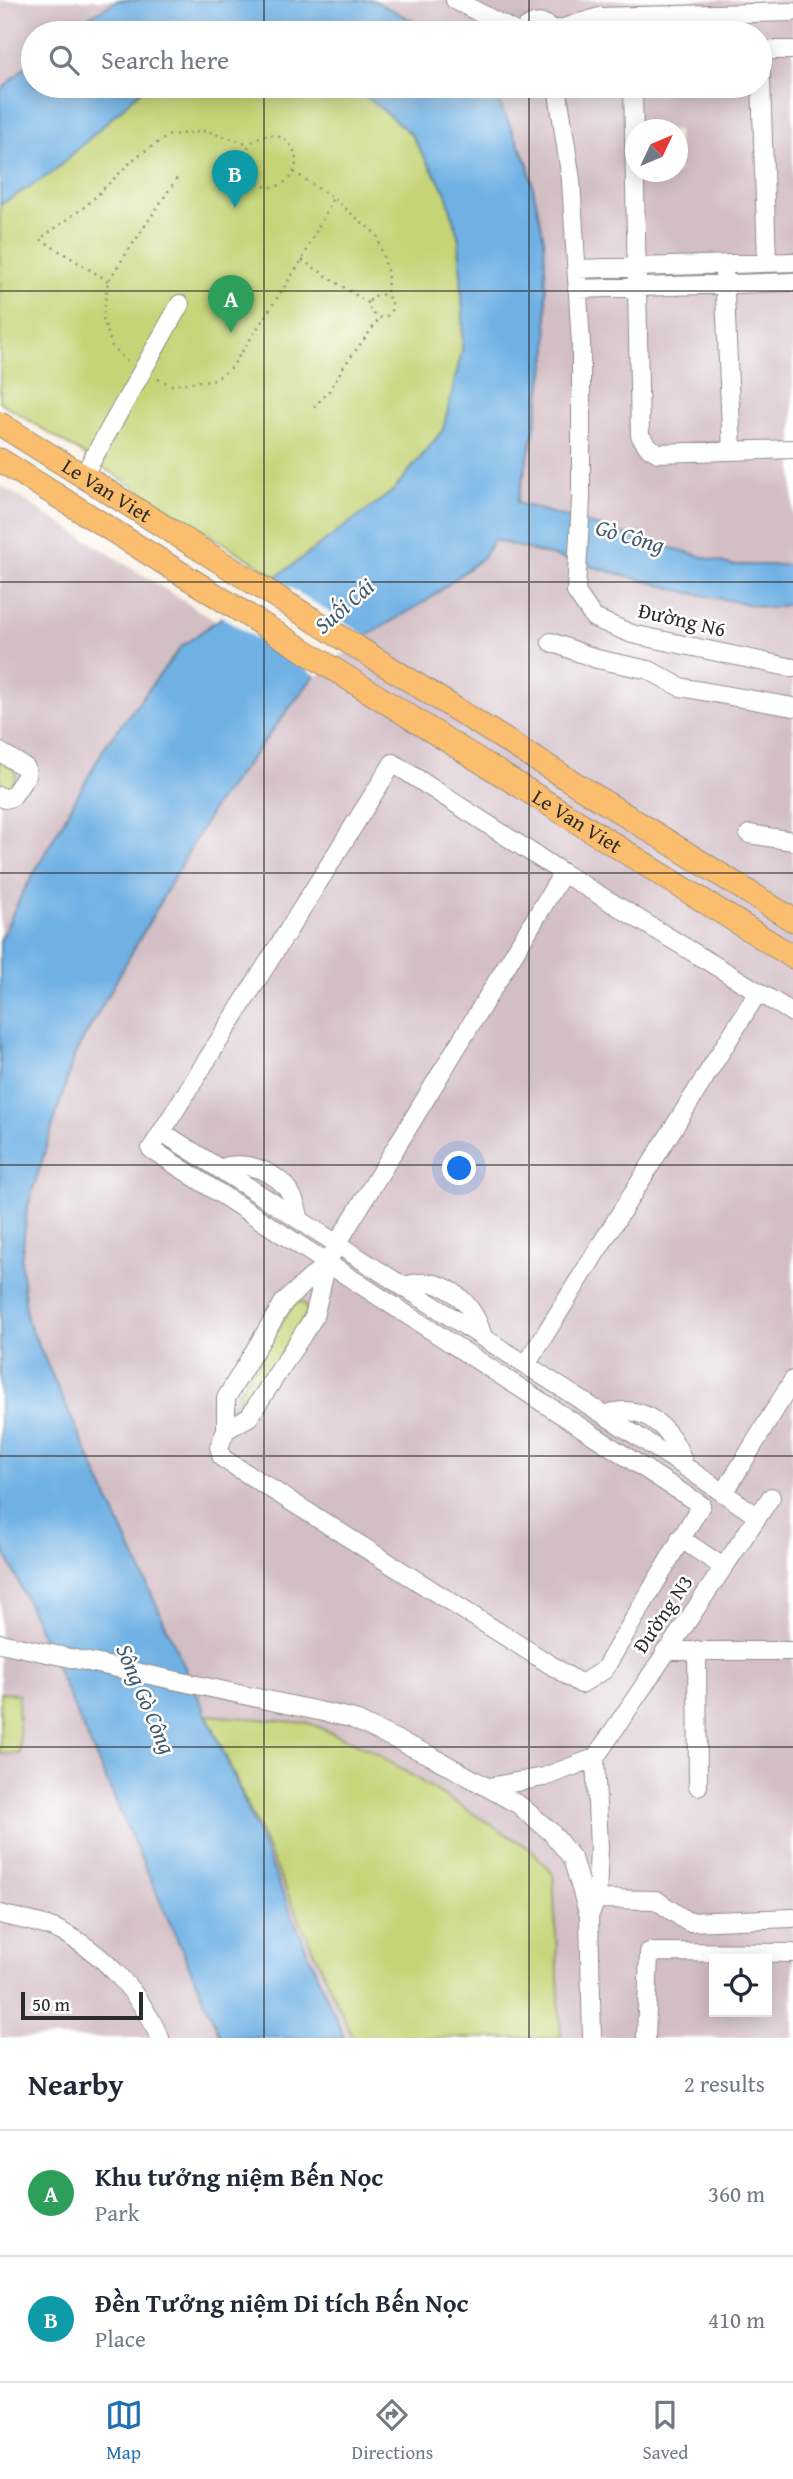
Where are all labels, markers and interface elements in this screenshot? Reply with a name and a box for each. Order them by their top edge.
search box [21,21,772,98]
text: Search here [101,40,229,79]
icon: search [45,41,83,79]
north arrow [625,119,688,182]
pin: B [212,150,258,208]
pin: A [208,275,254,333]
street label: Le Van Viet [56,451,158,530]
water label: Gò Công [592,510,669,561]
water label: Suối Cái [306,570,381,641]
street label: Đường N6 [636,594,729,645]
street label: Le Van Viet [526,781,629,861]
your location [442,1151,476,1185]
street label: Đường N3 [625,1568,700,1659]
water label: Sông Gò Công [108,1639,185,1760]
map controls [709,1954,772,2017]
button: locate [709,1954,772,2017]
scale bar [21,1989,144,2021]
text: 50 m [32,1990,70,2018]
text: Nearby [28,2062,124,2106]
text: 2 results [684,2067,765,2100]
text: Khu tưởng niệm Bến Nọc [95,2157,383,2196]
text: A [44,2177,58,2210]
text: 360 m [708,2177,765,2210]
text: Park [95,2196,139,2229]
text: Đền Tưởng niệm Di tích Bến Nọc [95,2283,468,2322]
text: B [44,2303,58,2336]
text: 410 m [708,2303,765,2336]
text: Place [95,2322,146,2355]
tab: Map [105,2396,143,2466]
tab: Directions [352,2396,433,2466]
tab: Saved [642,2396,688,2466]

